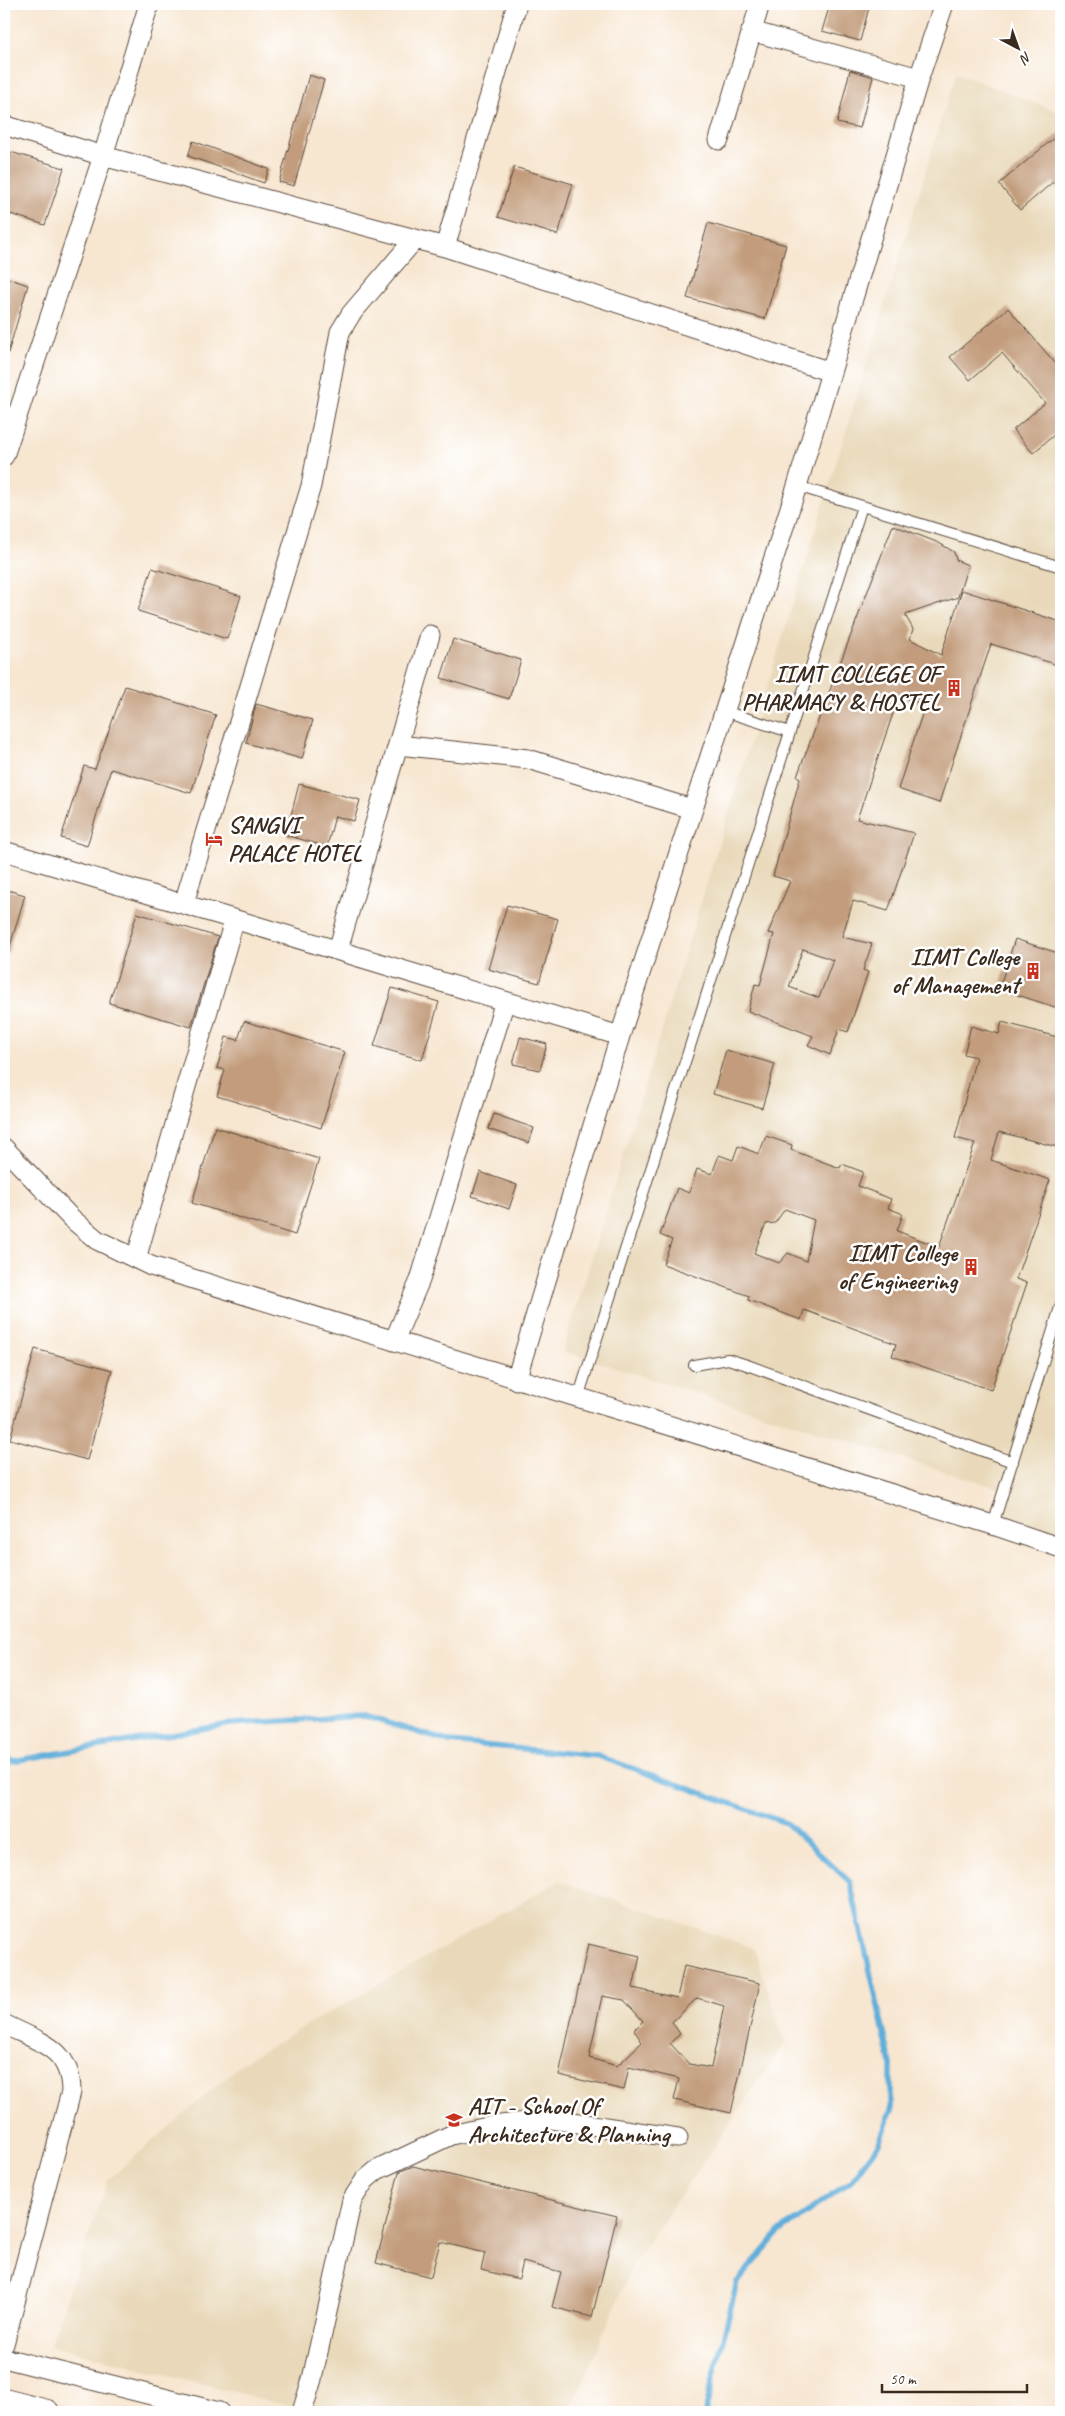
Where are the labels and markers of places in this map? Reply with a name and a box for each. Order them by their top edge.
place label: IIMT COLLEGE OF PHARMACY & HOSTEL [742,659,945,717]
building icon: IIMT COLLEGE OF PHARMACY & HOSTEL [944,678,964,698]
place label: SANGVI PALACE HOTEL [228,810,363,868]
hotel icon: SANGVI PALACE HOTEL [204,829,224,849]
place label: IIMT College of Management [892,942,1023,1000]
building icon: IIMT College of Management [1023,961,1043,981]
place label: IIMT College of Engineering [838,1238,959,1296]
building icon: IIMT College of Engineering [961,1257,981,1277]
place label: AIT - School Of Architecture & Planning [468,2091,672,2149]
school or university icon: AIT - School Of Architecture & Planning [444,2110,464,2130]

